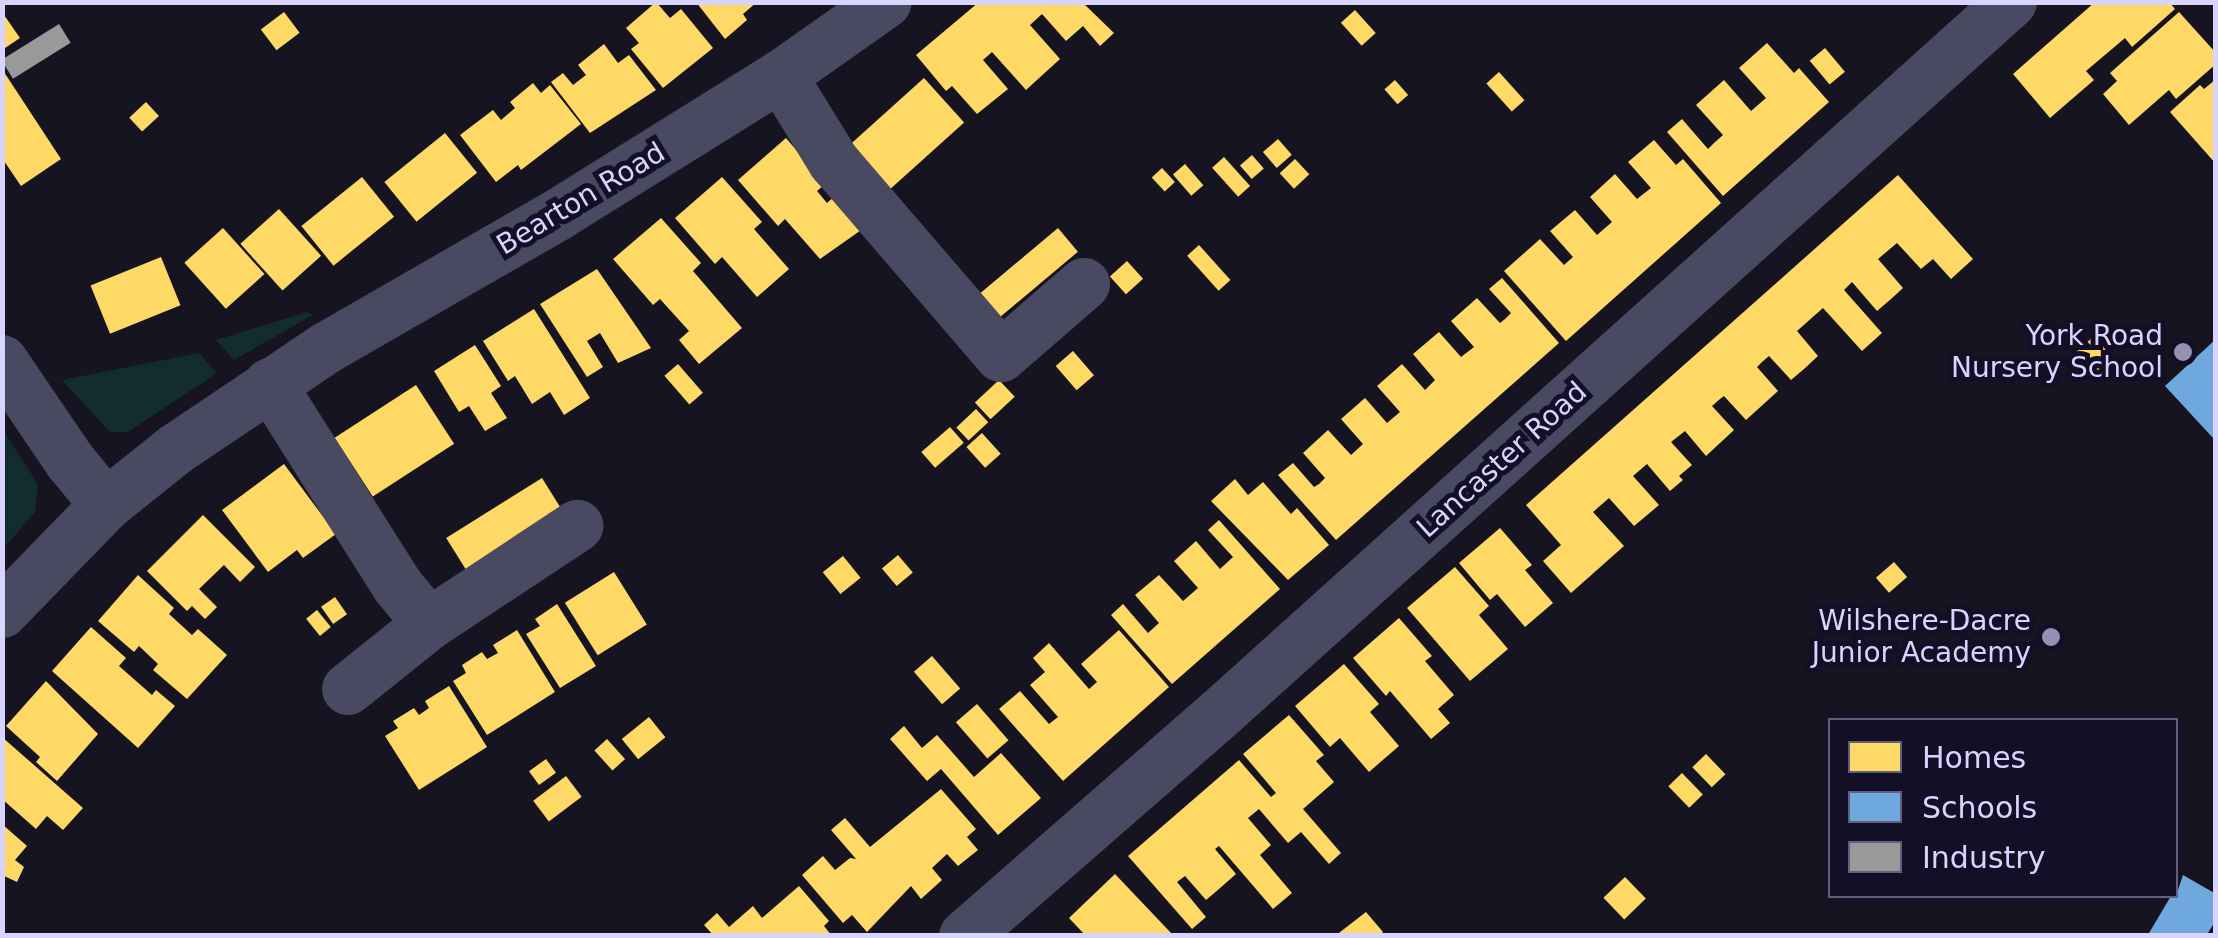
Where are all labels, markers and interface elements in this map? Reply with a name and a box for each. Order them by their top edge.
street label: Bearton Road [491,136,671,262]
place label: York Road Nursery School [1951,319,2163,385]
marker: York Road Nursery School [2172,341,2194,363]
street label: Lancaster Road [1410,375,1594,545]
place label: Wilshere-Dacre Junior Academy [1812,604,2031,670]
marker: Wilshere-Dacre Junior Academy [2040,626,2062,648]
legend [1828,718,2178,898]
text: Homes [1922,740,2026,775]
text: Schools [1922,790,2037,825]
text: Industry [1922,840,2045,875]

